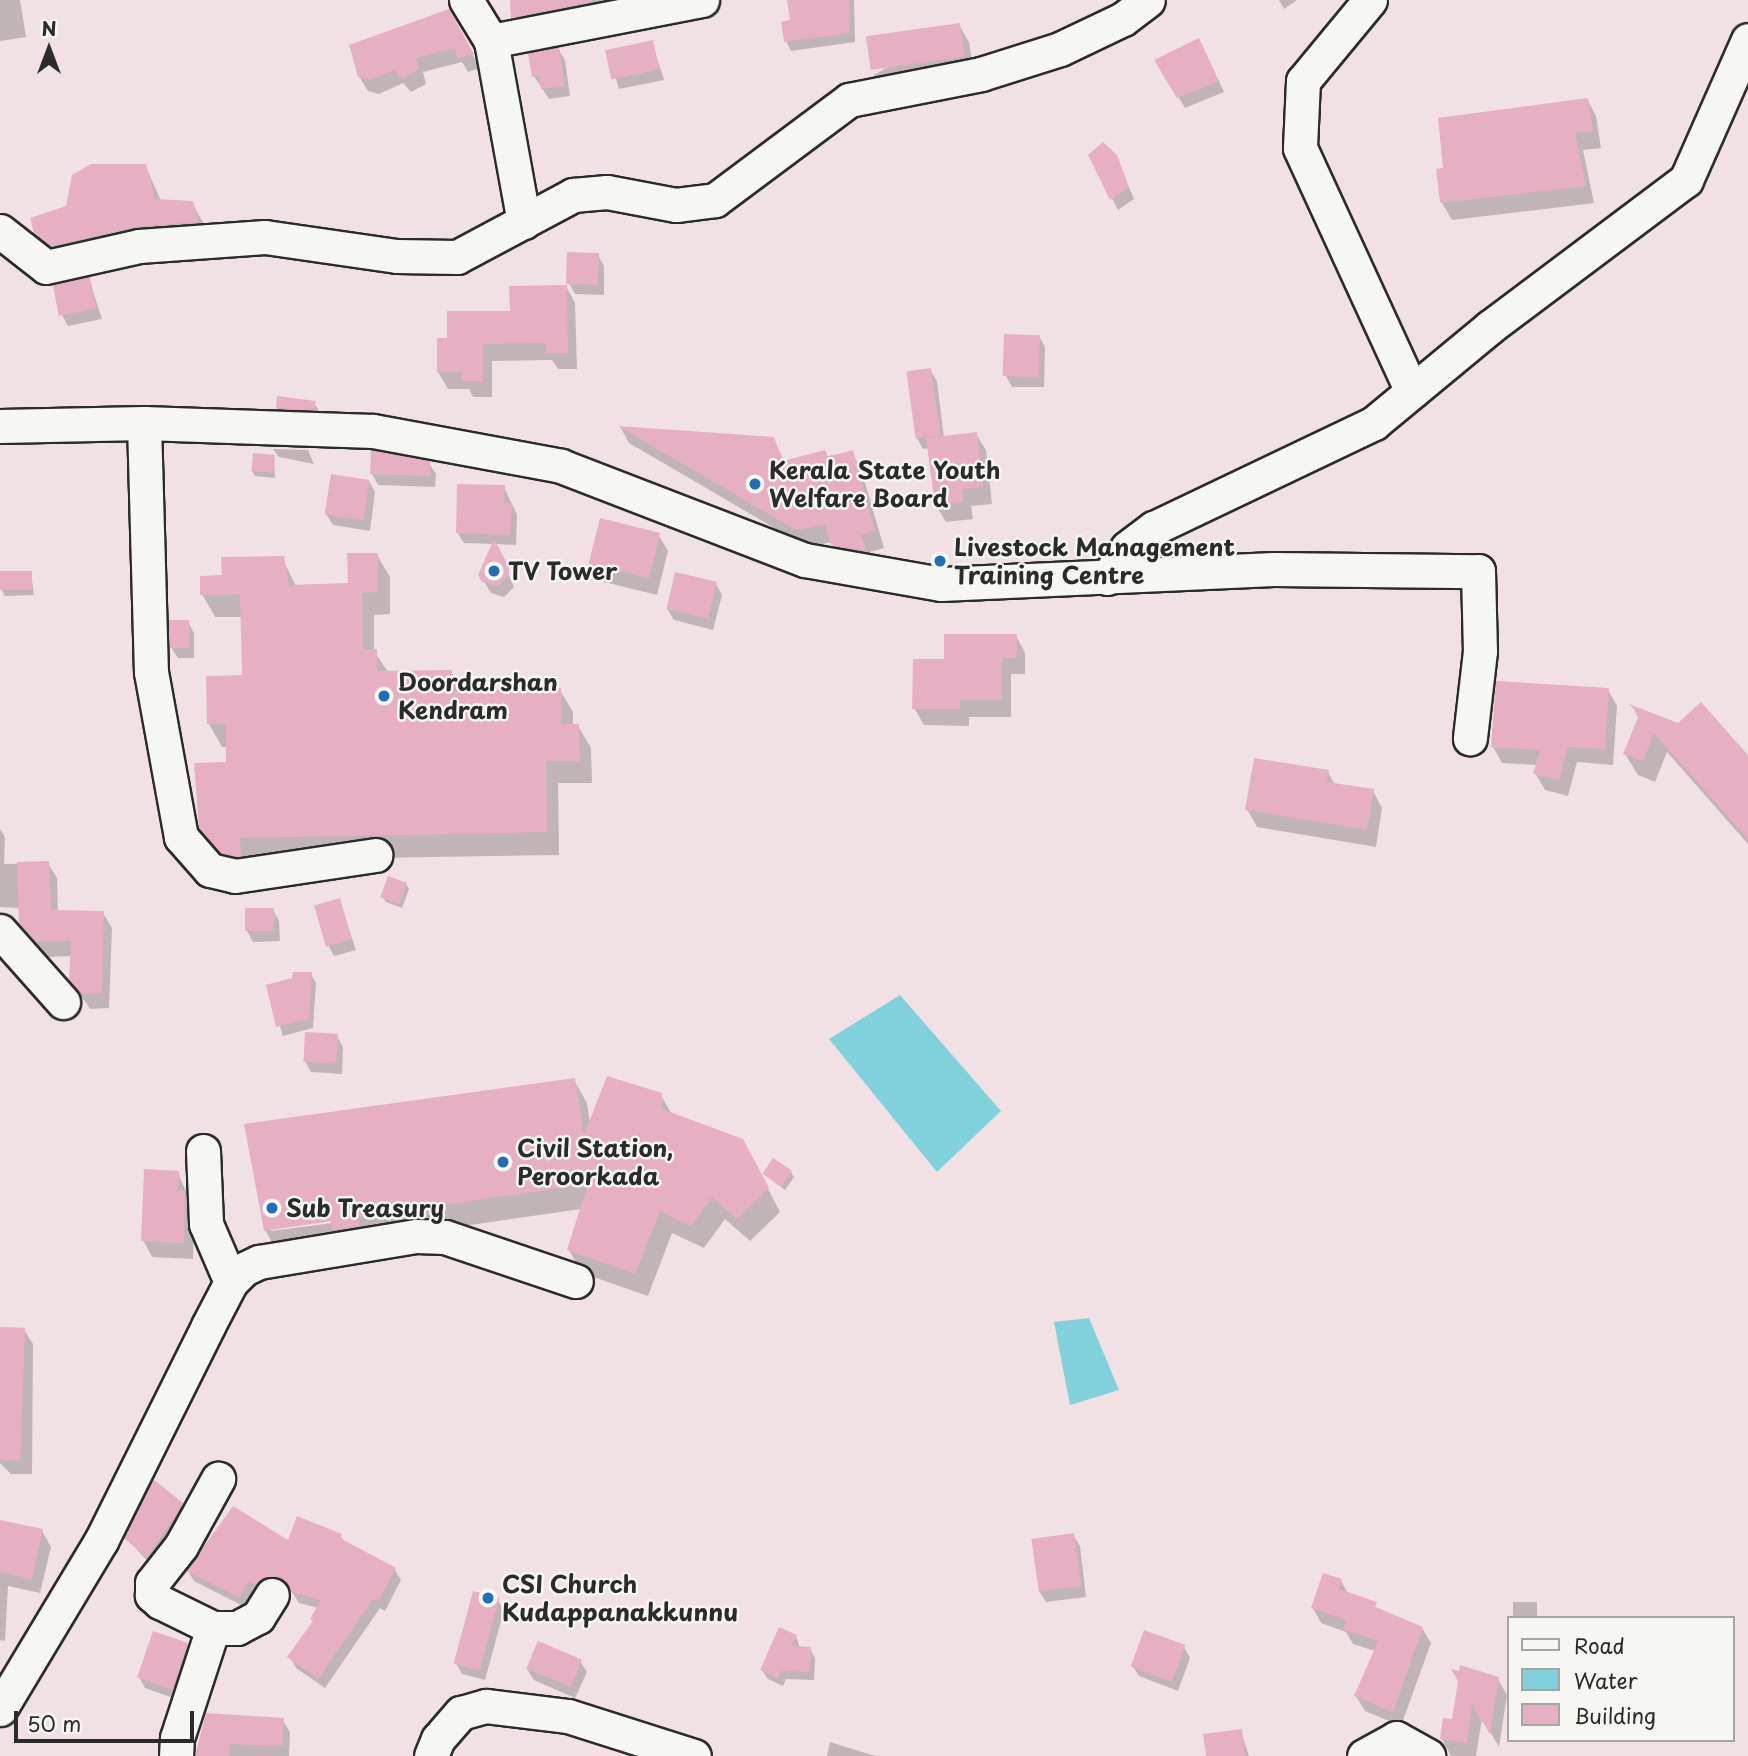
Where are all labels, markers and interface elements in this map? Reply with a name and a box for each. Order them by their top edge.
north arrow [14,14,84,84]
text: N [41,14,57,42]
place label: Kerala State Youth Welfare Board [769,456,1001,512]
marker: Kerala State Youth Welfare Board [747,476,763,492]
place label: Livestock Management Training Centre [954,533,1234,589]
marker: Livestock Management Training Centre [932,553,948,569]
place label: TV Tower [508,557,620,585]
marker: TV Tower [486,563,502,579]
place label: Doordarshan Kendram [398,668,558,724]
marker: Doordarshan Kendram [376,688,392,704]
place label: Civil Station, Peroorkada [517,1134,675,1190]
marker: Civil Station, Peroorkada [495,1154,511,1170]
place label: Sub Treasury [286,1194,445,1222]
marker: Sub Treasury [264,1200,280,1216]
place label: CSI Church Kudappanakkunnu [502,1570,738,1626]
marker: CSI Church Kudappanakkunnu [480,1590,496,1606]
legend [1506,1616,1734,1742]
text: Road [1574,1629,1625,1661]
text: Water [1574,1664,1637,1696]
scale bar [18,1696,198,1740]
text: Building [1574,1699,1656,1731]
text: 50 m [27,1707,81,1739]

